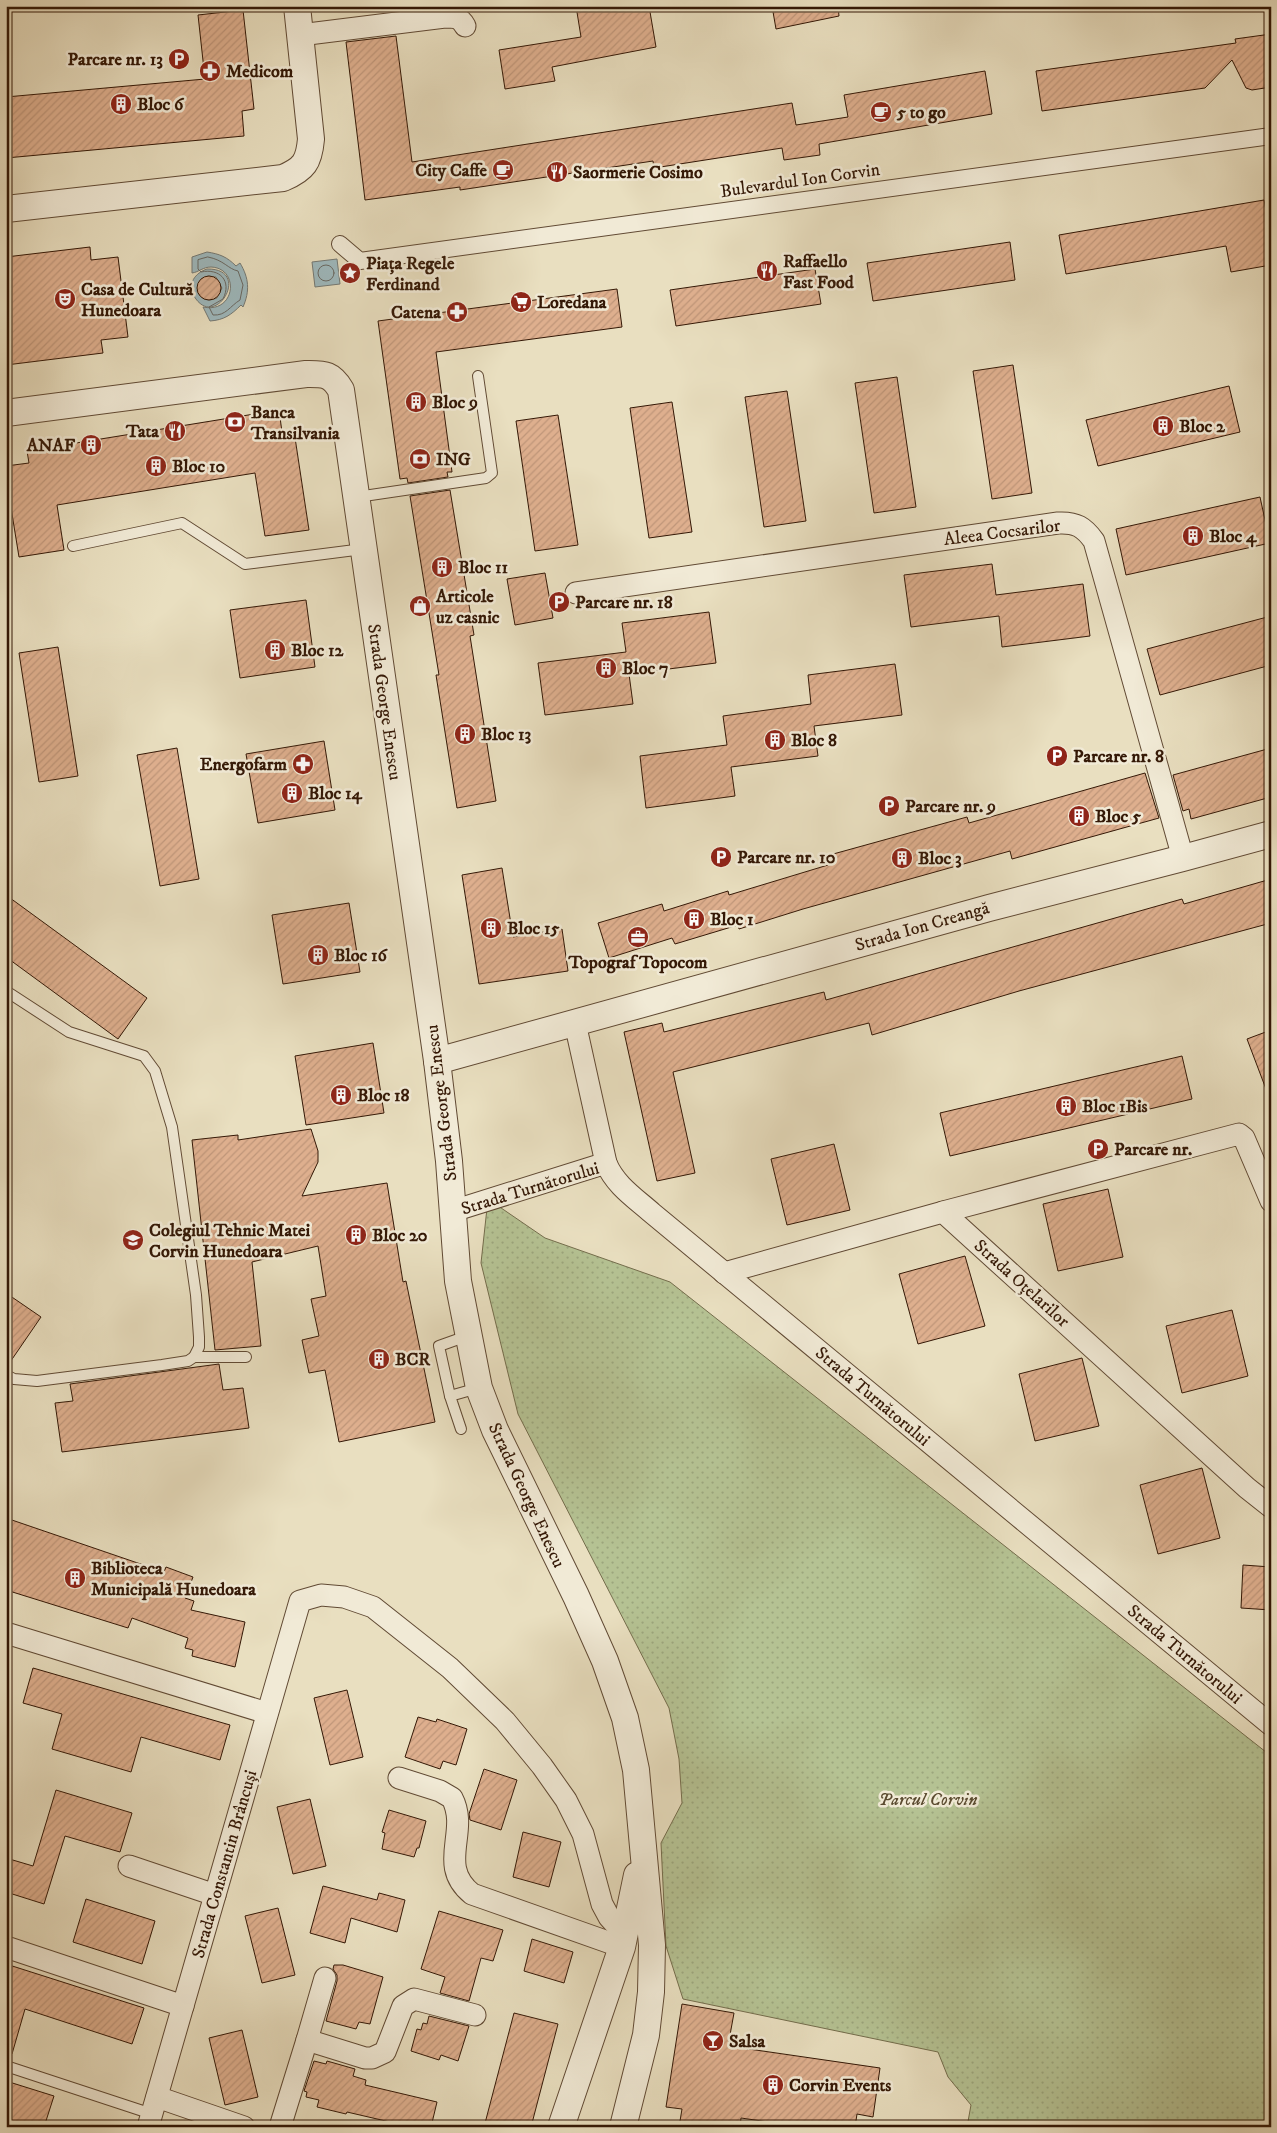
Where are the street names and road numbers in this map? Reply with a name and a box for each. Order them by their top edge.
street label: Bulevardul Ion Corvin [719,159,882,203]
street label: Aleea Cocsarilor [943,515,1062,551]
street label: Strada George Enescu [362,623,406,782]
street label: Strada Ion Creangă [853,897,992,957]
street label: Strada George Enescu [421,1023,463,1182]
street label: Strada Turnătorului [459,1157,602,1220]
street label: Strada Oțelarilor [969,1235,1074,1333]
street label: Strada Turnătorului [810,1342,934,1451]
street label: Strada George Enescu [483,1419,569,1572]
street label: Strada Turnătorului [1122,1600,1246,1709]
street label: Strada Constantin Brâncuși [188,1768,262,1961]

